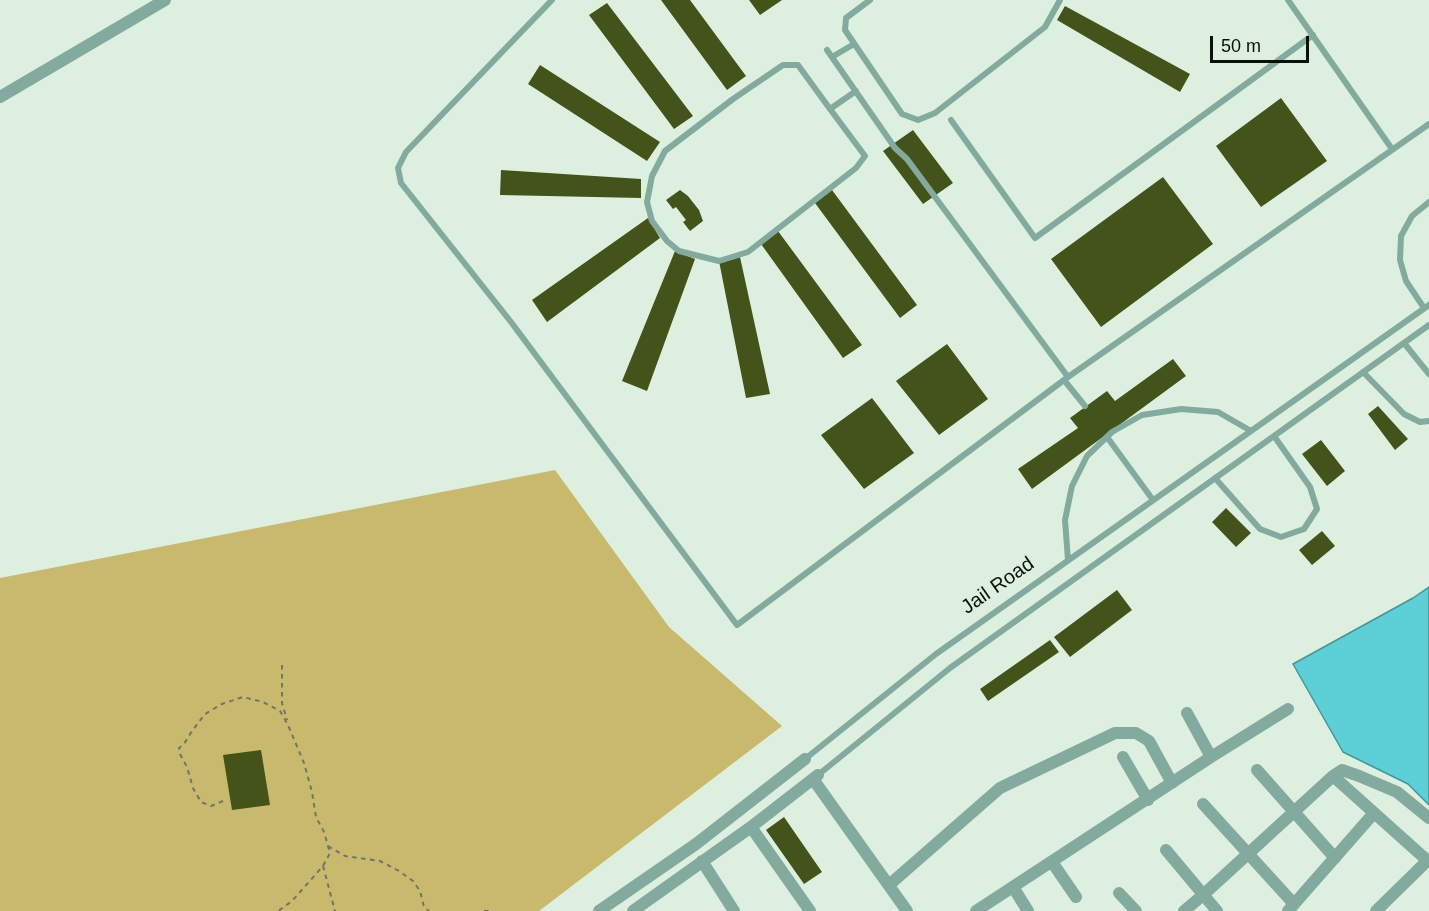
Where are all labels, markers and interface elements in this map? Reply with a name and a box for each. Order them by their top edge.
scale bar [1213,24,1312,62]
text: 50 m [1221,36,1261,56]
street label: Jail Road [957,552,1039,620]

